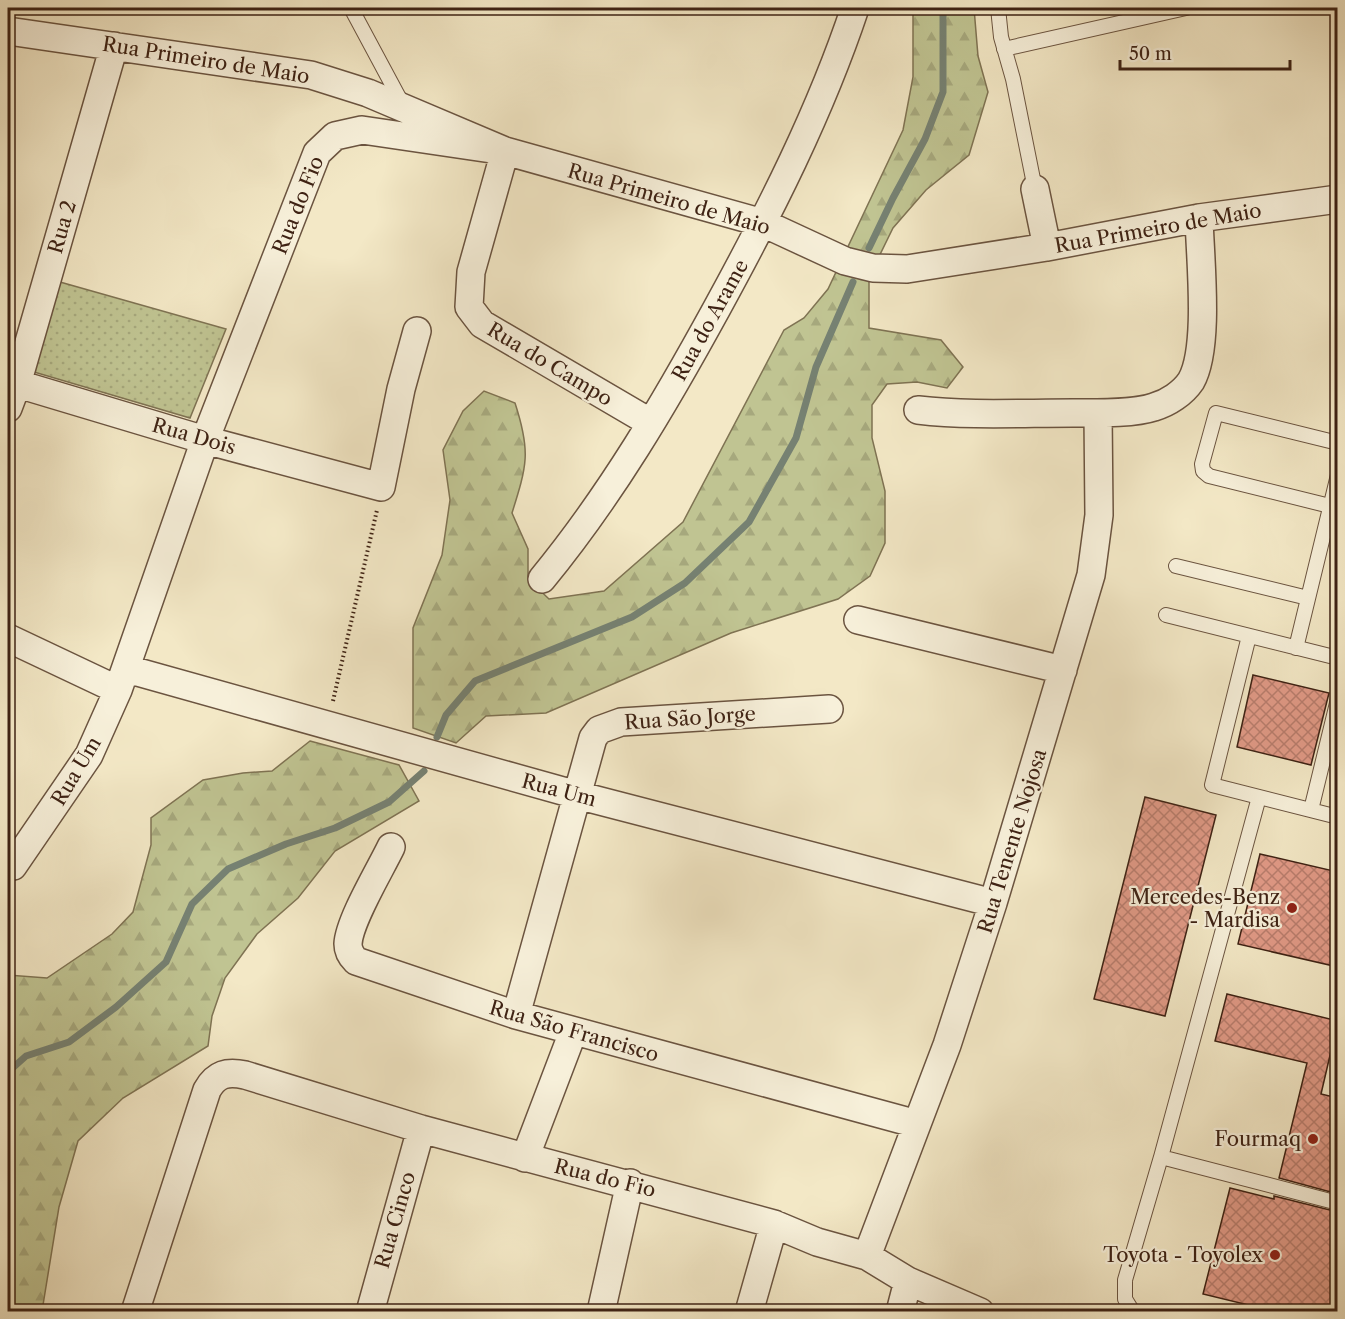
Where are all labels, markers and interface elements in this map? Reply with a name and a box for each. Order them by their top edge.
street label: Rua Primeiro de Maio [101,32,311,88]
scale bar [1120,33,1290,71]
text: 50 m [1129,43,1172,65]
street label: Rua do Fio [267,152,329,258]
street label: Rua Primeiro de Maio [565,159,773,239]
street label: Rua 2 [43,198,81,256]
street label: Rua Primeiro de Maio [1053,198,1263,258]
street label: Rua do Arame [667,255,753,385]
street label: Rua do Campo [483,317,617,411]
street label: Rua Dois [149,413,239,459]
street label: Rua São Jorge [623,701,757,735]
street label: Rua Um [46,732,106,810]
street label: Rua Tenente Nojosa [973,745,1052,936]
street label: Rua Um [519,769,599,812]
place label: Mercedes-Benz - Mardisa [1130,885,1280,932]
marker: Mercedes-Benz - Mardisa [1285,901,1299,915]
street label: Rua São Francisco [487,995,661,1067]
place label: Fourmaq [1215,1127,1301,1151]
marker: Fourmaq [1306,1132,1320,1146]
street label: Rua do Fio [552,1154,658,1202]
street label: Rua Cinco [370,1169,420,1271]
place label: Toyota - Toyolex [1103,1243,1263,1267]
marker: Toyota - Toyolex [1268,1248,1282,1262]

